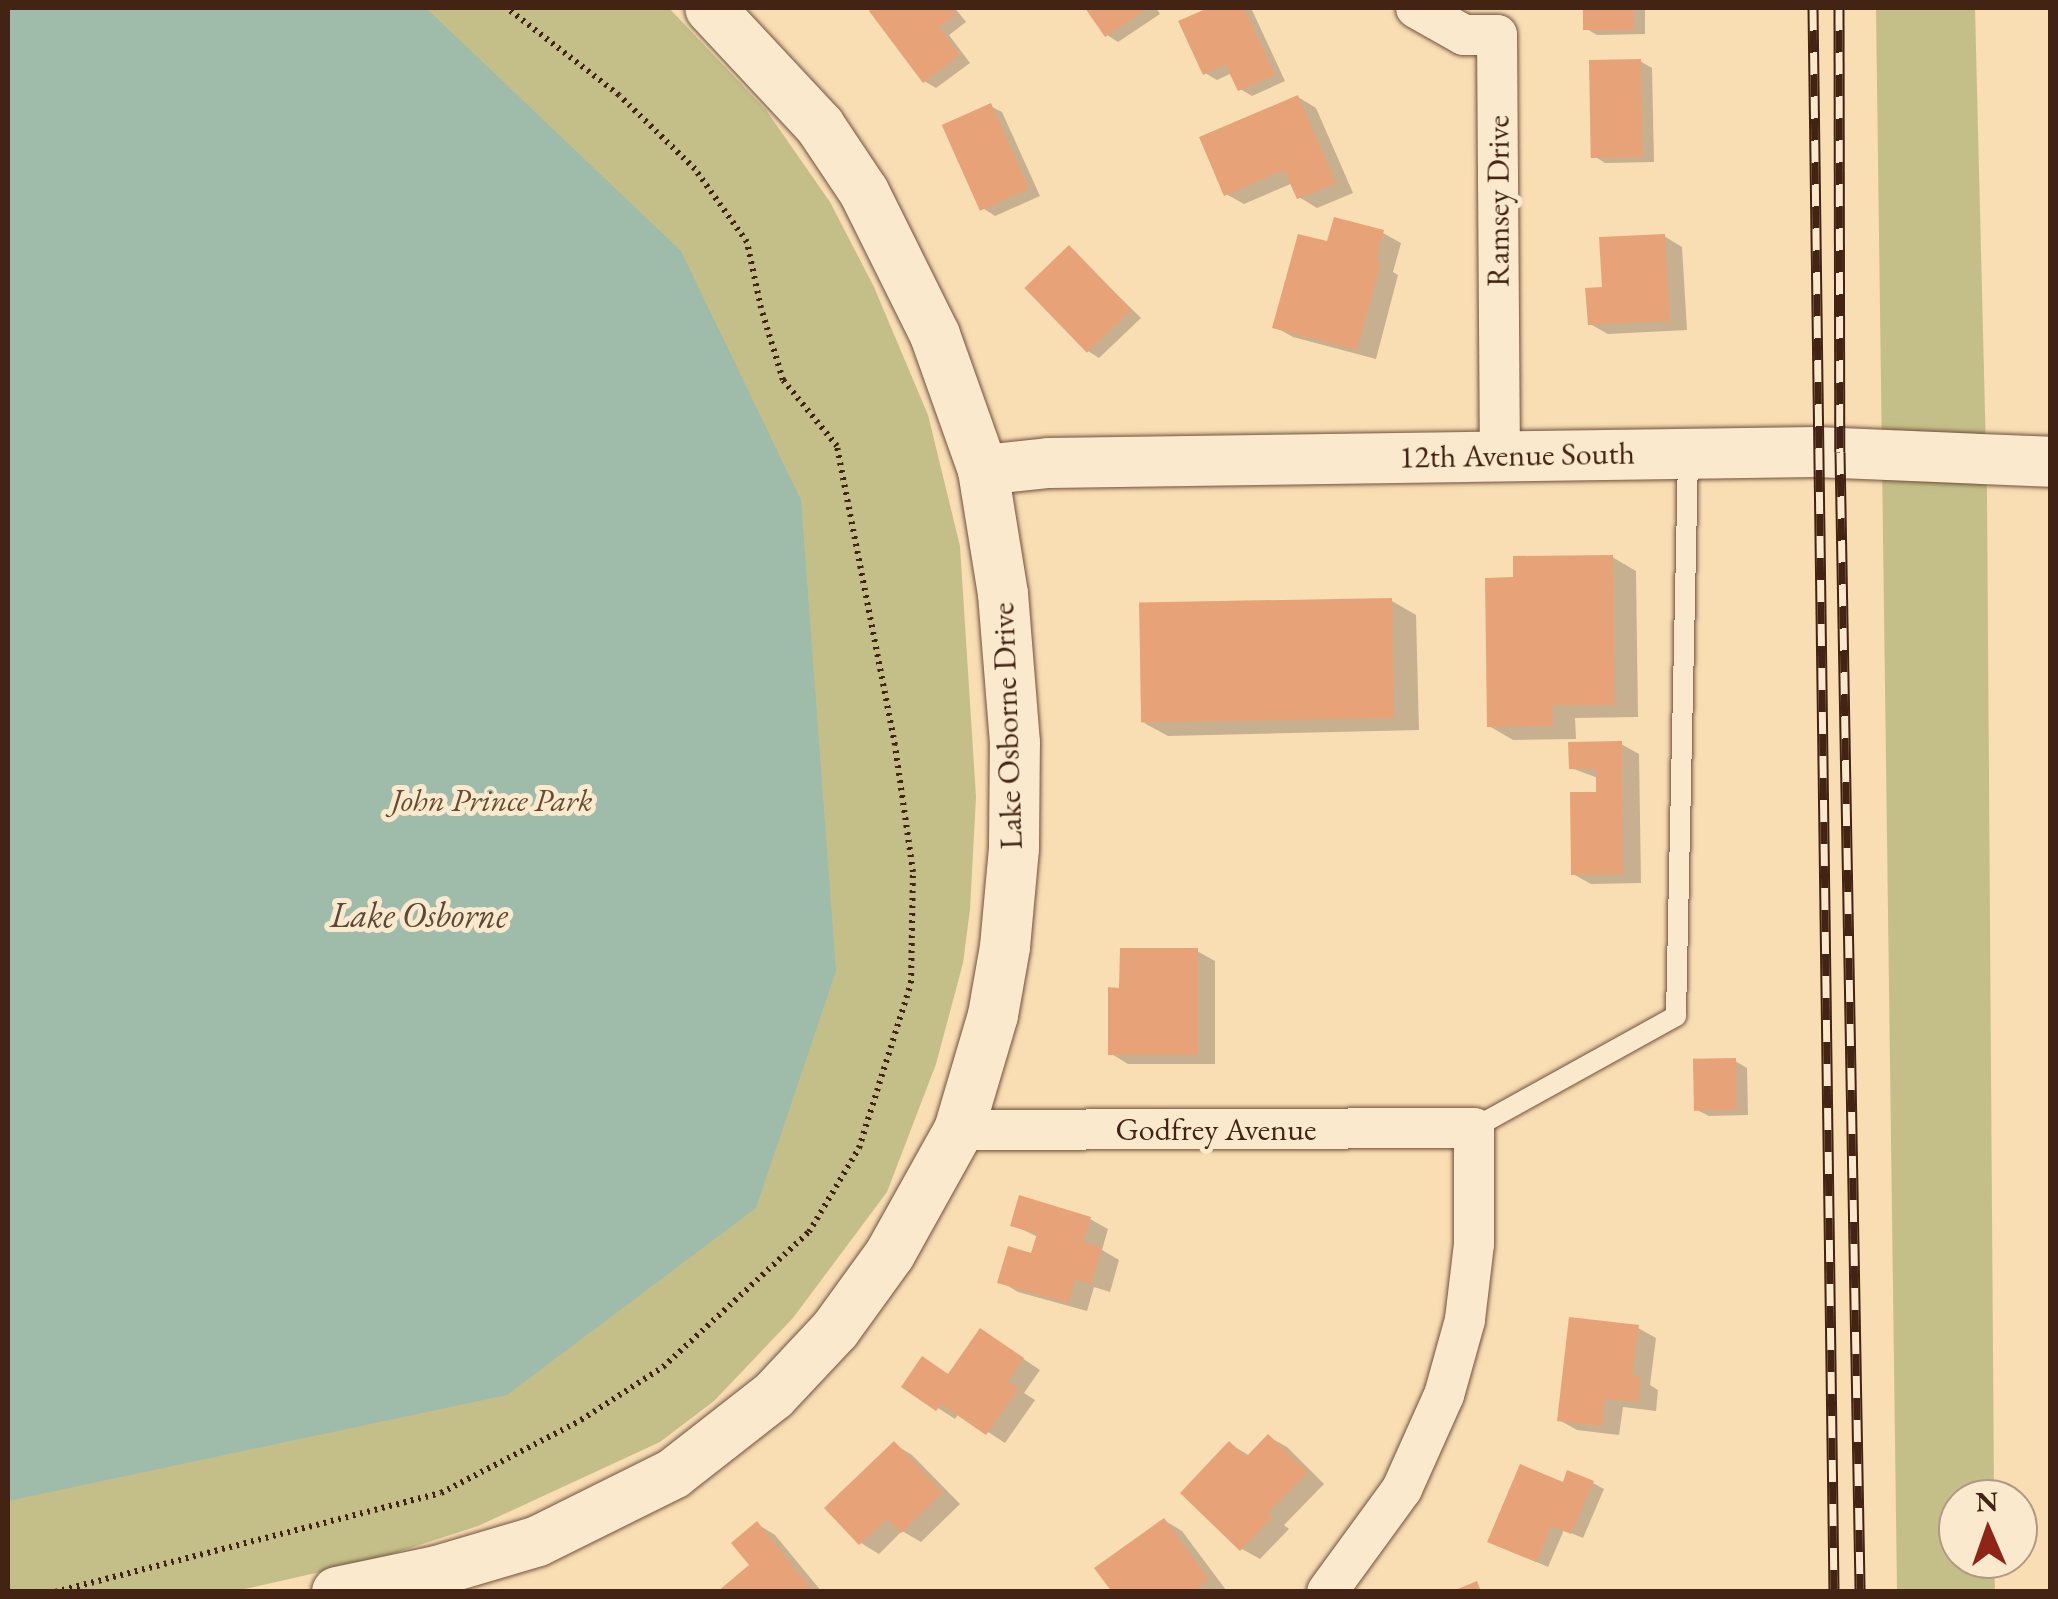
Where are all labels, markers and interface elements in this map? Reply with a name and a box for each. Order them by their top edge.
street label: Ramsey Drive [1479,115,1517,287]
street label: 12th Avenue South [1399,434,1635,476]
street label: Lake Osborne Drive [983,602,1031,850]
park label: John Prince Park [391,781,593,819]
water label: Lake Osborne [330,894,508,936]
street label: Godfrey Avenue [1116,1110,1316,1148]
north arrow [1938,1479,2038,1579]
text: N [1975,1483,1999,1519]

